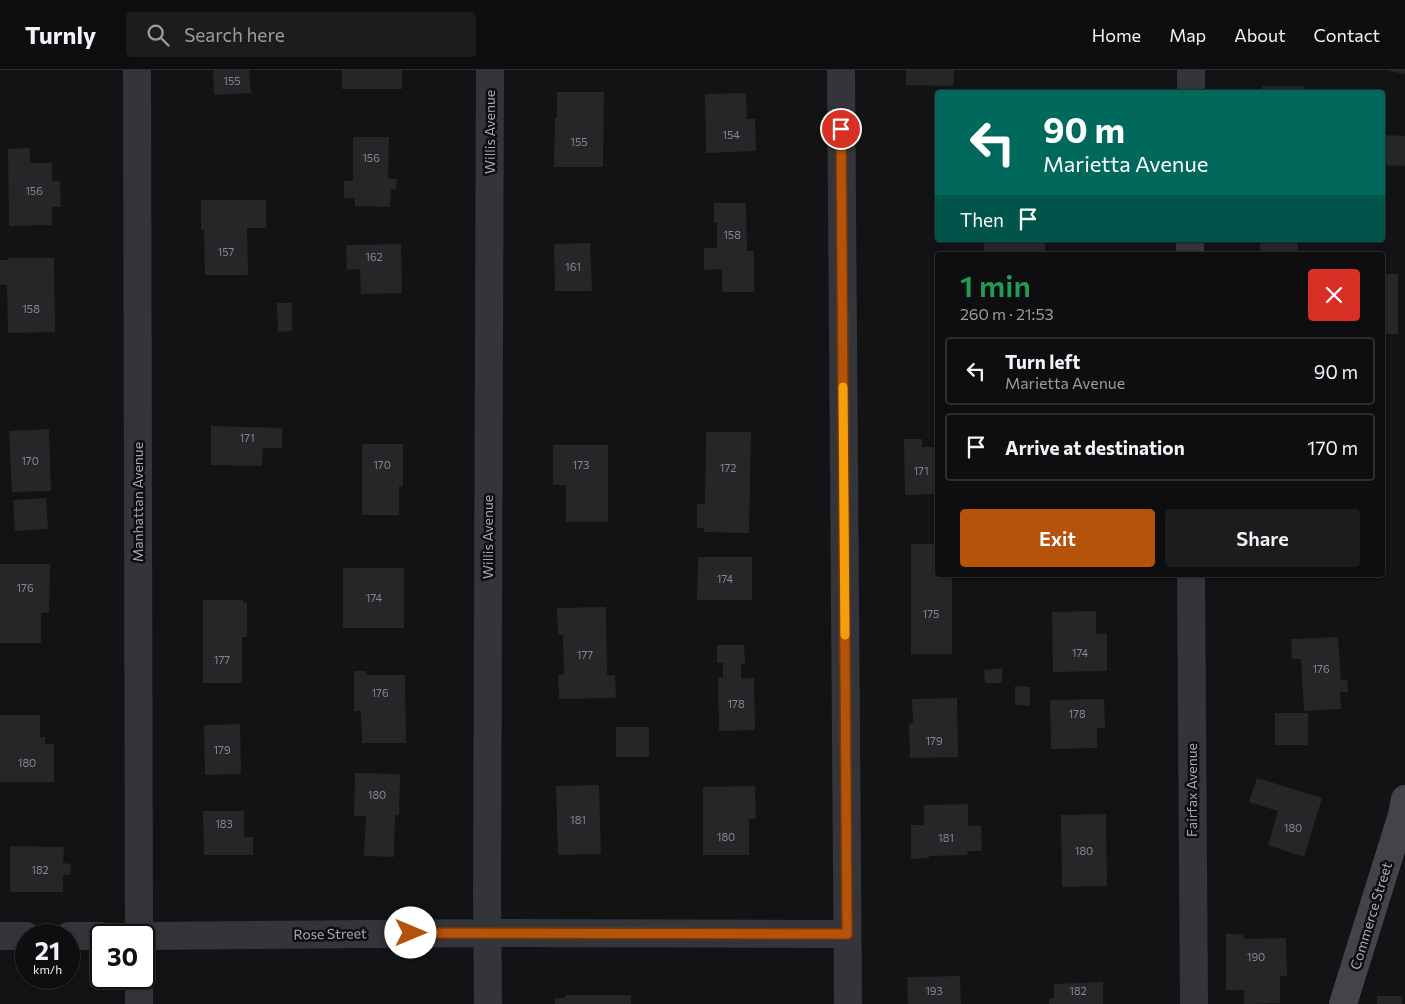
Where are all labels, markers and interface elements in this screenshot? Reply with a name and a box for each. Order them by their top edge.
search box [126,12,476,57]
text: Turnly [25,20,96,49]
icon: search [144,21,172,49]
text: Search here [184,23,285,46]
text: Home [1092,24,1141,46]
text: Map [1169,24,1206,46]
text: About [1234,24,1286,46]
text: Contact [1314,24,1380,46]
house number: 155 [223,74,241,87]
street label: Willis Avenue [481,90,498,174]
text: 90 m [1043,107,1125,150]
pin [820,108,862,150]
icon: left [960,110,1025,175]
icon: arrive [827,115,855,143]
house number: 154 [722,128,740,141]
house number: 155 [570,135,588,148]
text: Marietta Avenue [1043,150,1208,177]
house number: 156 [362,151,380,164]
house number: 156 [25,184,43,197]
icon: arrive [1014,205,1042,233]
text: Then [960,208,1004,231]
house number: 158 [723,228,741,241]
house number: 157 [218,245,235,258]
house number: 162 [365,250,383,263]
house number: 161 [565,260,581,273]
text: 1 min [960,266,1031,303]
button: close [1308,269,1360,321]
house number: 158 [22,302,40,315]
text: 260 m · 21:53 [960,304,1054,323]
text: Turn left [1005,350,1080,373]
icon: left [962,357,990,385]
text: 90 m [1314,360,1358,383]
text: Marietta Avenue [1005,373,1125,392]
house number: 171 [239,431,255,444]
icon: arrive [962,433,990,461]
text: Arrive at destination [1005,436,1185,459]
text: 170 m [1307,436,1358,459]
street label: Manhattan Avenue [129,442,146,562]
house number: 170 [21,454,39,467]
house number: 170 [373,458,391,471]
house number: 173 [573,458,589,471]
house number: 172 [720,461,736,474]
house number: 171 [913,464,929,477]
street label: Willis Avenue [479,495,496,579]
button: Exit [960,509,1155,567]
button: Share [1165,509,1360,567]
house number: 174 [717,572,734,585]
house number: 176 [16,581,34,594]
house number: 174 [366,591,383,604]
house number: 175 [923,607,939,620]
house number: 174 [1072,646,1089,659]
house number: 177 [577,648,593,661]
house number: 177 [214,653,230,666]
house number: 176 [1312,662,1330,675]
house number: 176 [371,686,389,699]
house number: 178 [727,697,745,710]
house number: 178 [1068,707,1086,720]
house number: 179 [925,734,943,747]
house number: 179 [213,743,231,756]
street label: Fairfax Avenue [1183,743,1200,837]
house number: 180 [18,756,36,769]
house number: 180 [368,788,386,801]
house number: 181 [570,813,586,826]
house number: 183 [215,817,233,830]
house number: 180 [1284,821,1302,834]
house number: 180 [717,830,735,843]
house number: 181 [938,831,954,844]
house number: 180 [1075,844,1093,857]
street label: Commerce Street [1346,860,1395,972]
house number: 182 [31,863,49,876]
position arrow [384,906,436,958]
speed limit sign: 30 [90,924,155,989]
street label: Rose Street [293,924,367,943]
text: 21 [35,935,60,965]
house number: 190 [1247,950,1265,963]
text: km/h [33,962,62,976]
house number: 193 [925,984,943,997]
house number: 182 [1069,984,1087,997]

